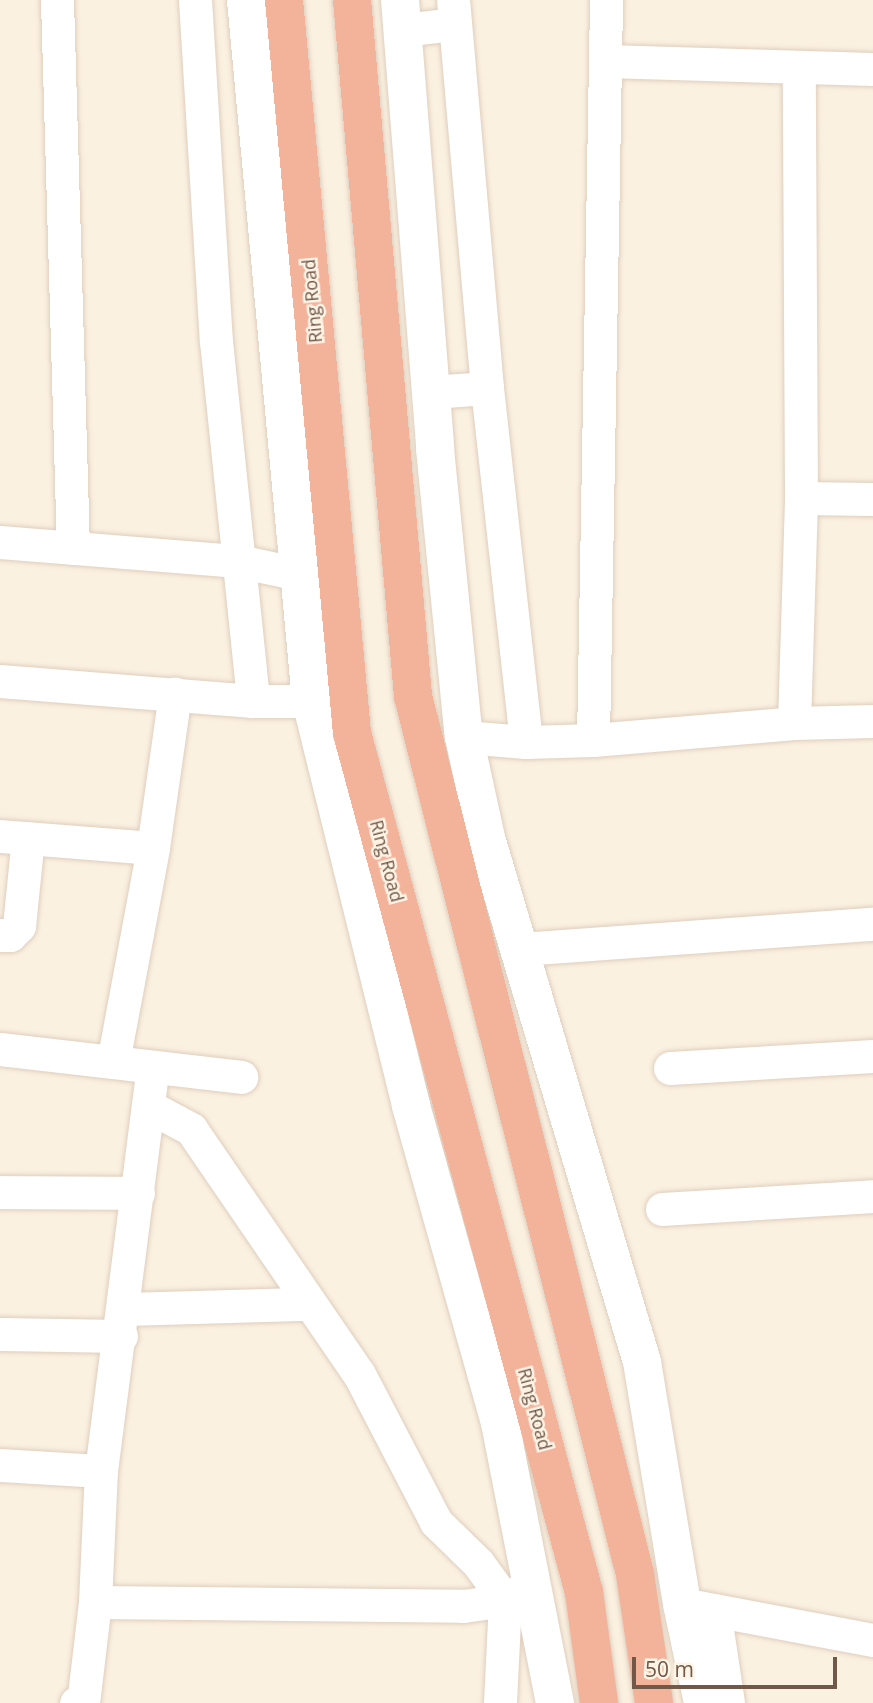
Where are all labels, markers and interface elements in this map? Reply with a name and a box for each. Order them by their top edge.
street label: Ring Road [298,258,326,344]
street label: Ring Road [366,818,408,904]
street label: Ring Road [514,1366,556,1452]
scale bar [635,1644,840,1688]
text: 50 m [645,1655,694,1683]

